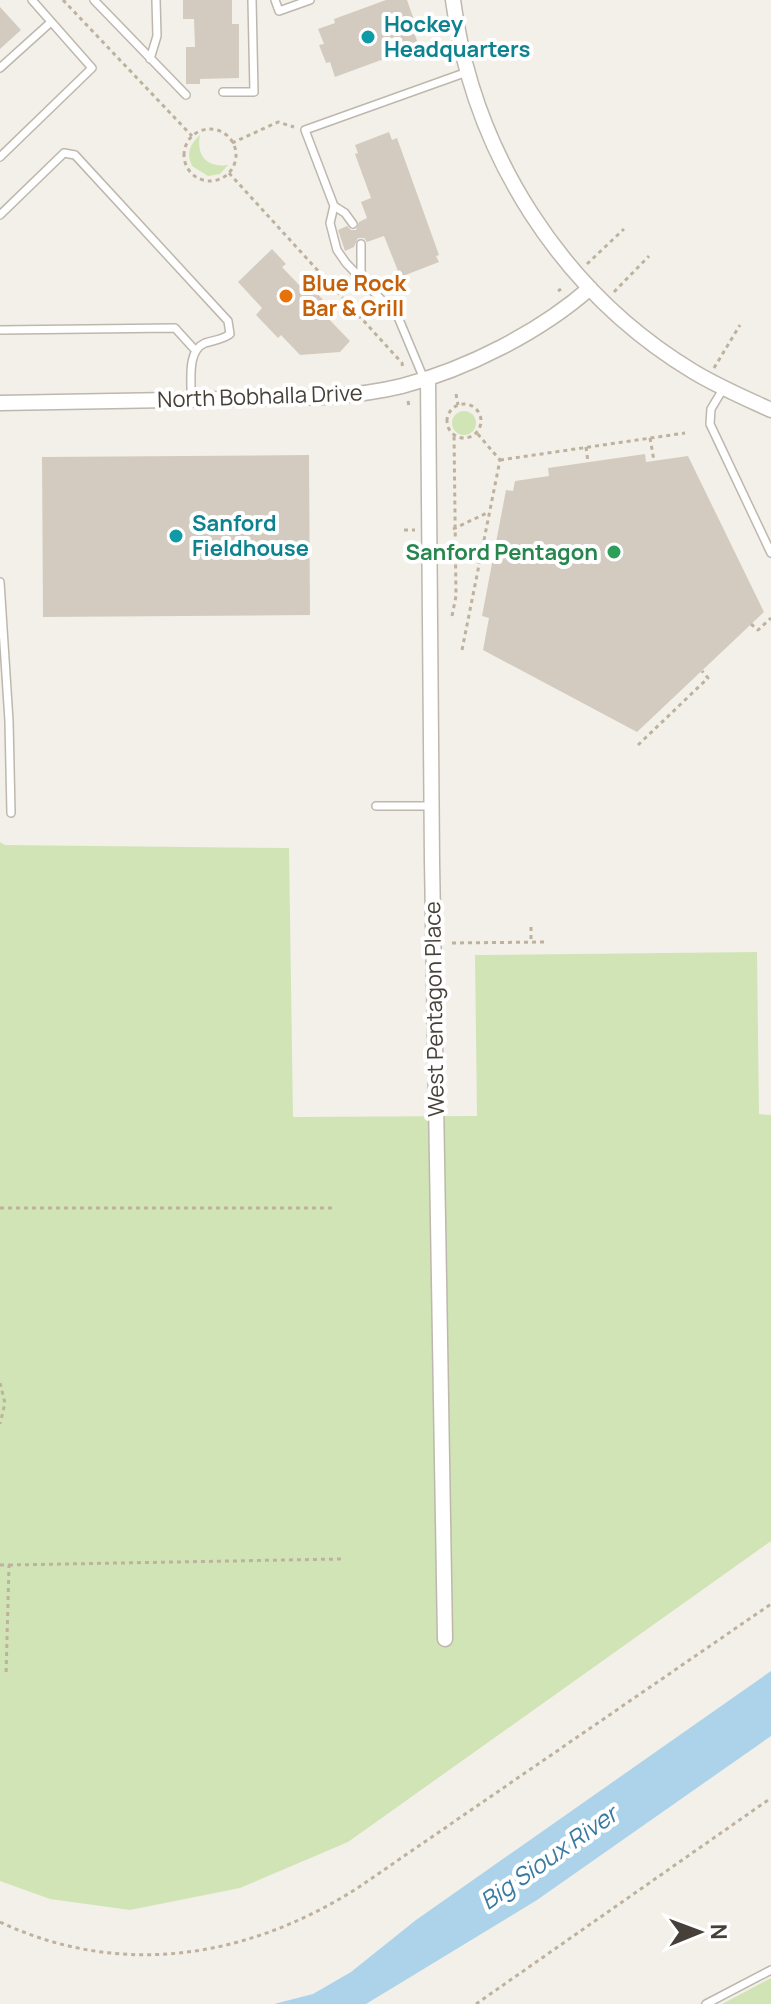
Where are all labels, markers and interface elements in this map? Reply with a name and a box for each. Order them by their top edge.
place label: Hockey Headquarters [384,9,530,64]
marker: Hockey Headquarters [359,28,377,46]
place label: Blue Rock Bar & Grill [302,268,407,323]
marker: Blue Rock Bar & Grill [277,287,295,305]
street label: North Bobhalla Drive [157,377,363,415]
place label: Sanford Fieldhouse [192,508,309,563]
marker: Sanford Fieldhouse [167,527,185,545]
place label: Sanford Pentagon [405,537,598,567]
marker: Sanford Pentagon [605,543,623,561]
street label: West Pentagon Place [417,901,451,1117]
water label: Big Sioux River [473,1795,626,1916]
north arrow [659,1892,739,1972]
text: N [704,1923,734,1940]

